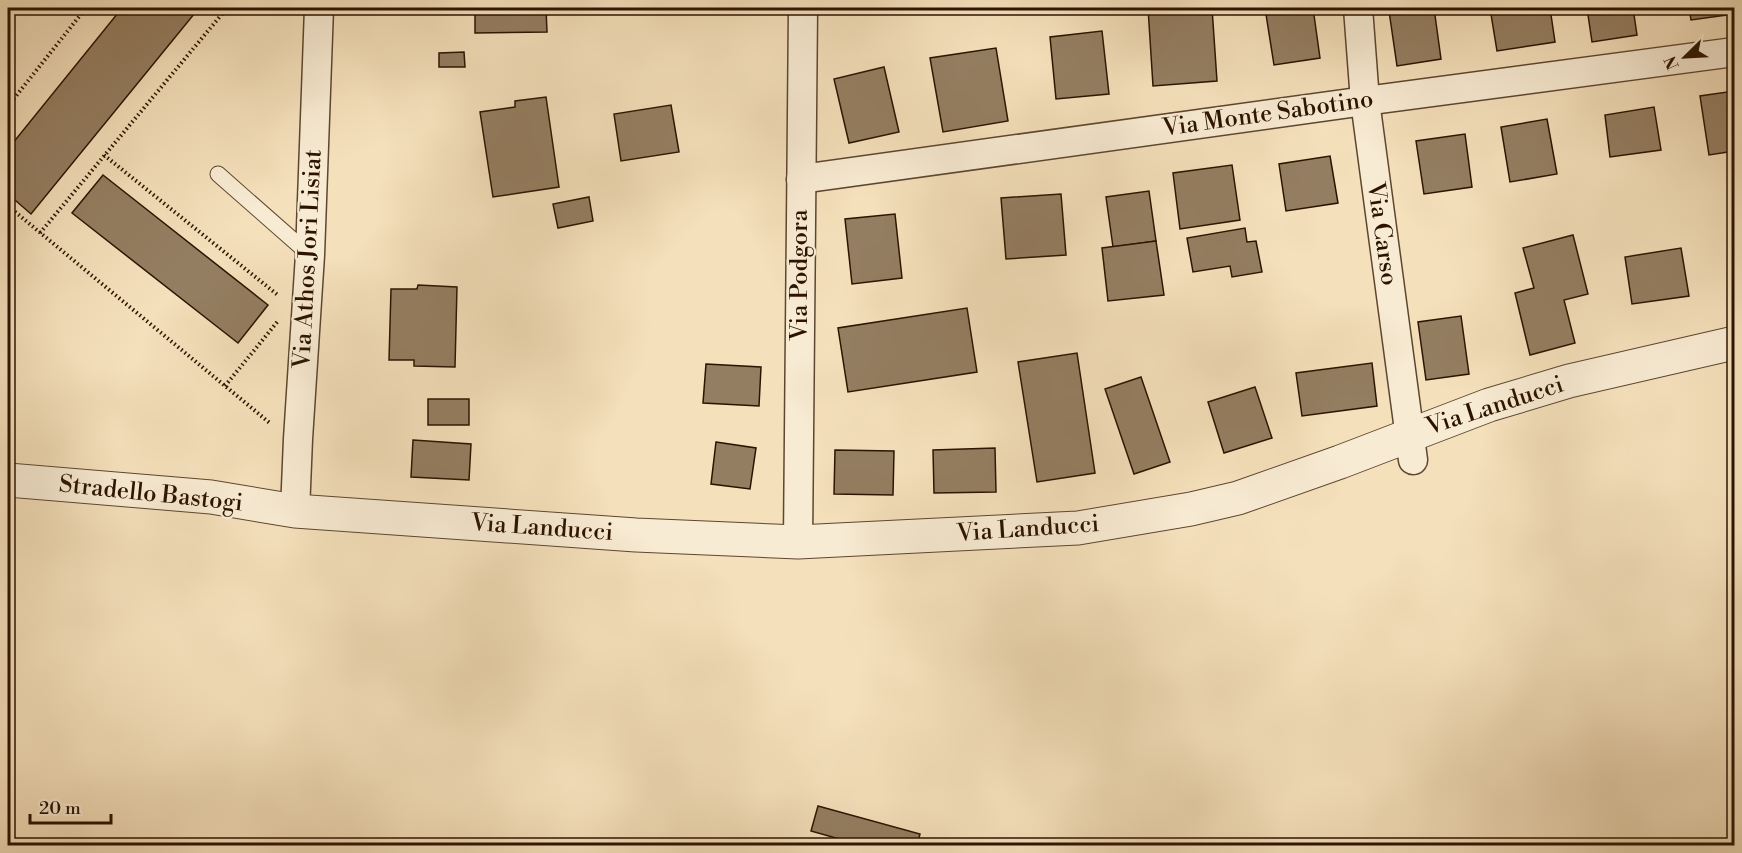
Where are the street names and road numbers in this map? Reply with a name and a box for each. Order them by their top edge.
street label: Via Monte Sabotino [1160,84,1375,144]
street label: Via Athos Jori Lisiat [287,148,329,370]
street label: Via Carso [1360,180,1404,287]
street label: Via Podgora [785,209,815,342]
street label: Via Landucci [1422,370,1568,443]
street label: Stradello Bastogi [58,469,245,519]
street label: Via Landucci [469,508,614,548]
street label: Via Landucci [955,509,1100,549]

